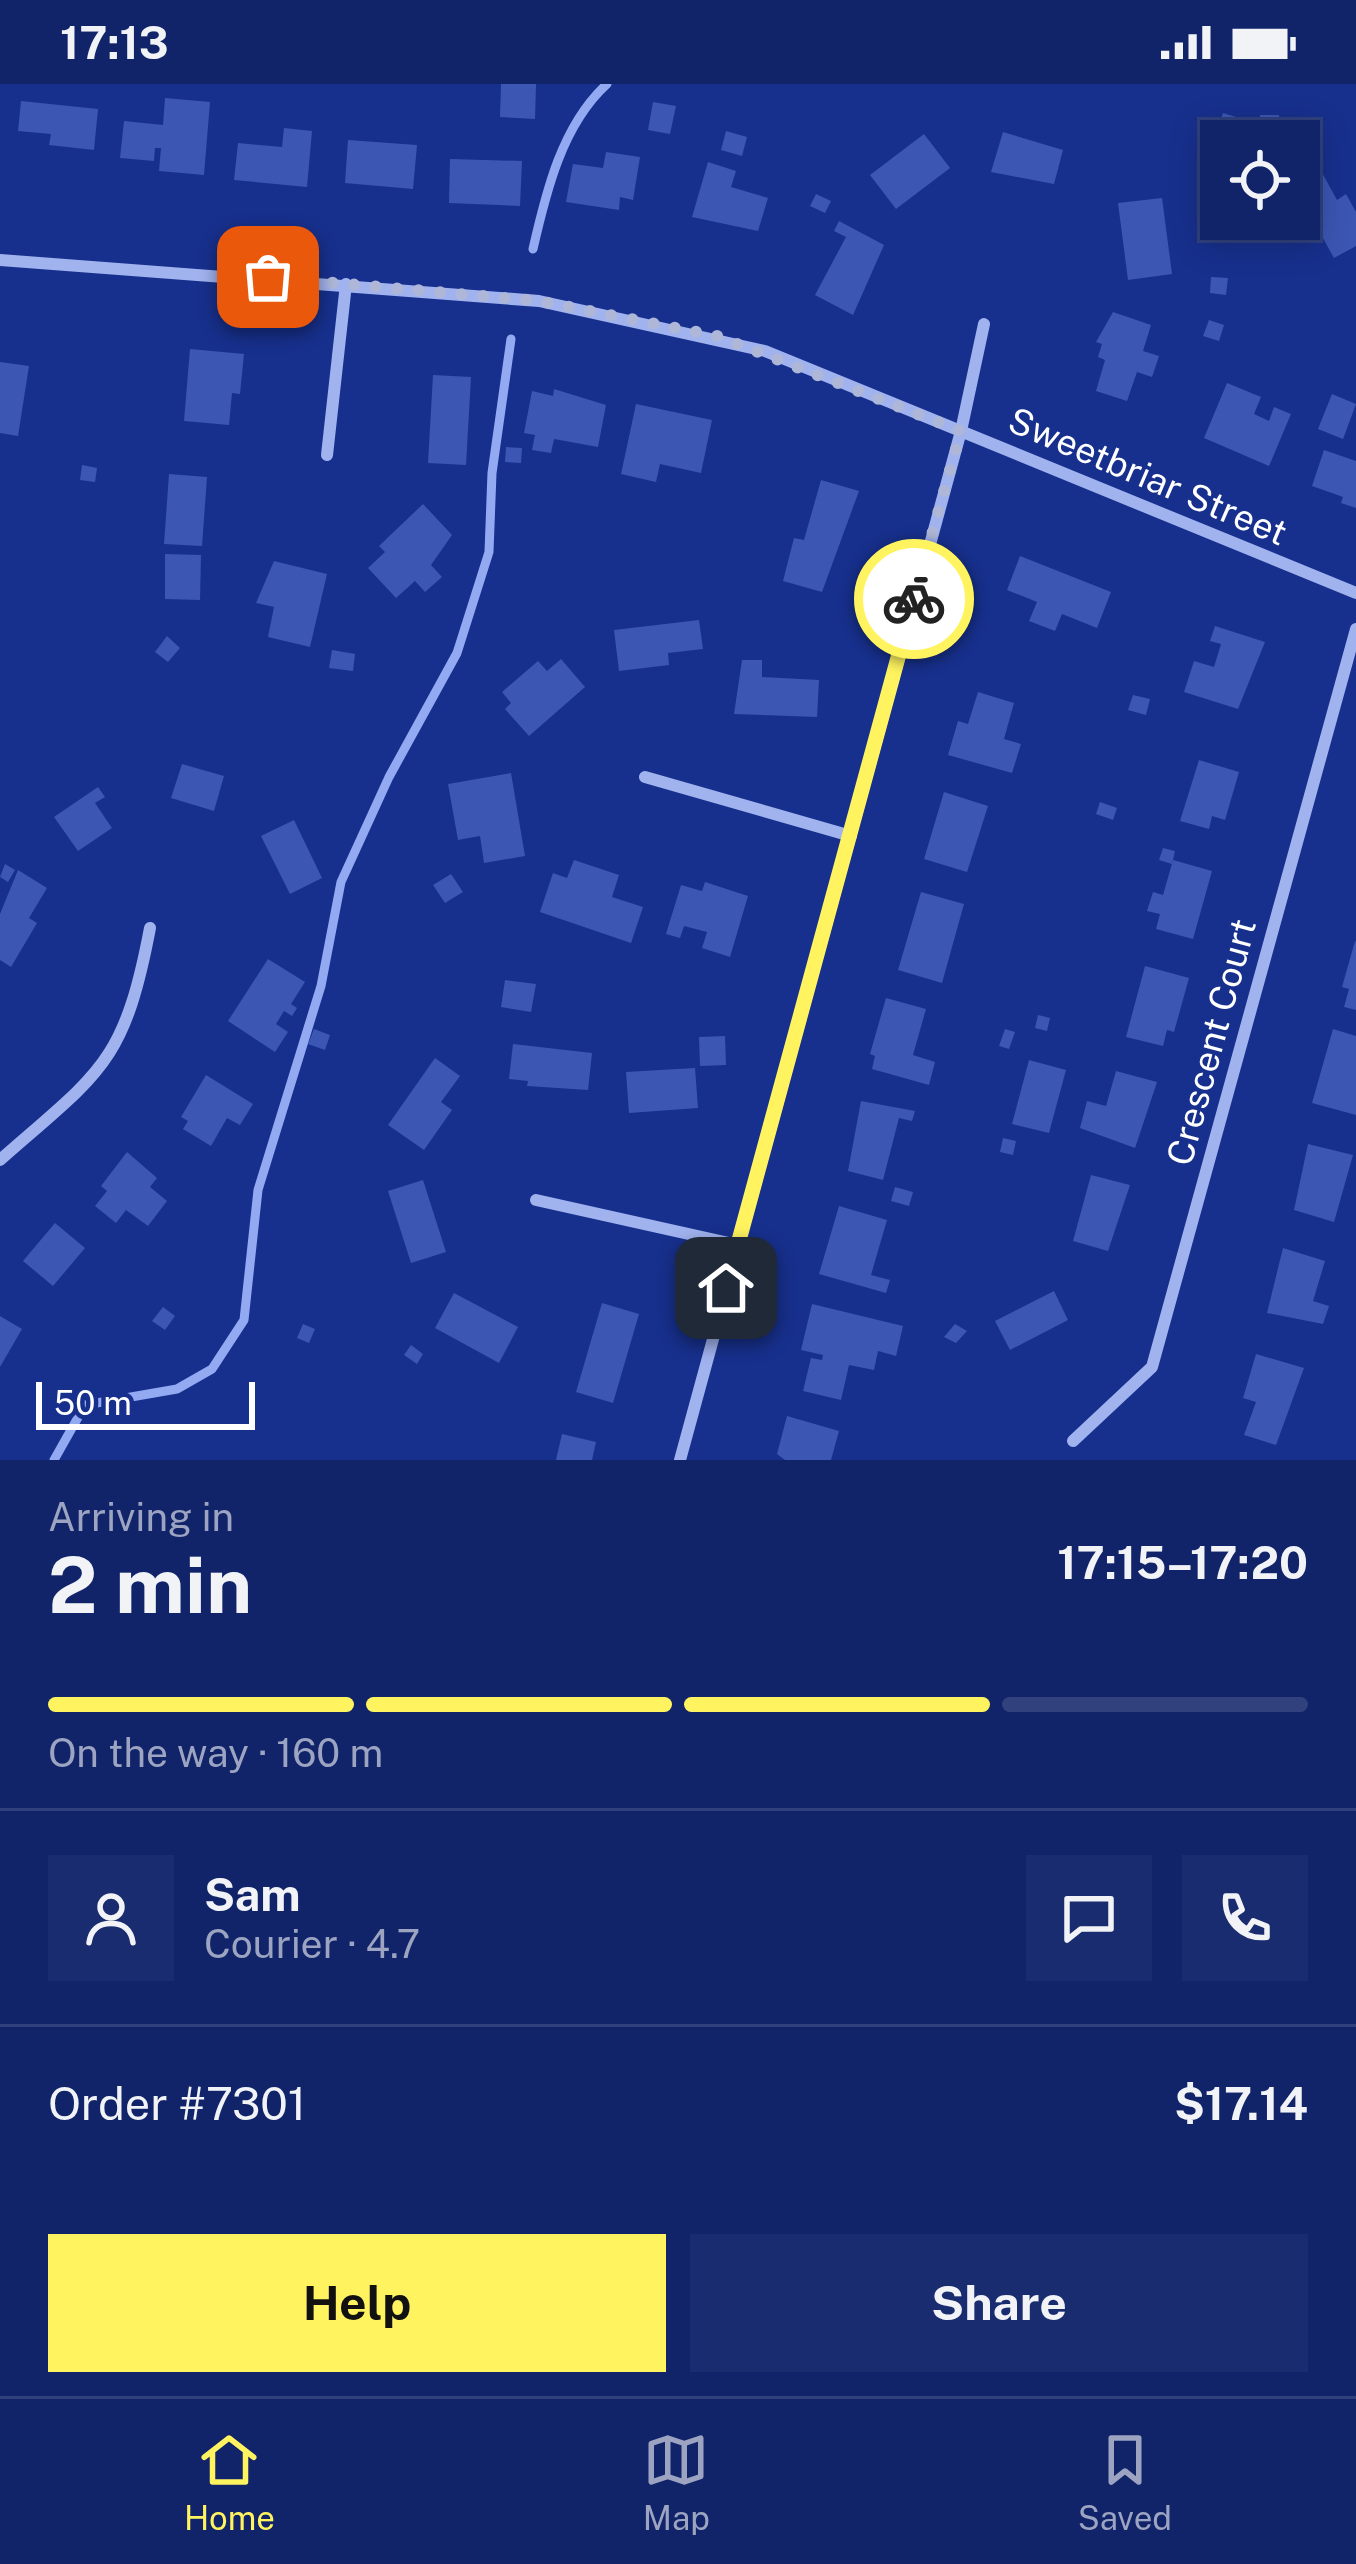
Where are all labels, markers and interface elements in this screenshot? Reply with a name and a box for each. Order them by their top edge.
text: 17:13 [60,16,169,69]
map controls [1200,120,1320,240]
button: locate [1200,120,1320,240]
pin [217,226,319,328]
icon: bag [235,244,301,310]
street label: Sweetbriar Street [1002,398,1294,554]
courier [854,539,974,659]
icon: bike [881,566,947,632]
street label: Crescent Court [1158,914,1264,1170]
pin [675,1237,777,1339]
icon: home [693,1255,759,1321]
scale bar [36,1376,255,1429]
text: 50 m [54,1384,132,1422]
text: Arriving in [48,1494,234,1540]
text: 17:15–17:20 [1057,1536,1308,1589]
text: 2 min [48,1539,252,1631]
text: On the way · 160 m [48,1730,383,1776]
button: person [48,1855,174,1981]
button: chat [1026,1855,1152,1981]
button: phone [1182,1855,1308,1981]
text: Sam [204,1868,301,1921]
text: Courier · 4.7 [204,1921,420,1967]
text: Order #7301 [48,2077,306,2130]
text: $17.14 [1174,2077,1308,2130]
button: Help [48,2234,666,2372]
button: Share [690,2234,1308,2372]
tab: Home [184,2427,275,2537]
tab: Map [643,2427,710,2537]
tab: Saved [1078,2427,1172,2537]

